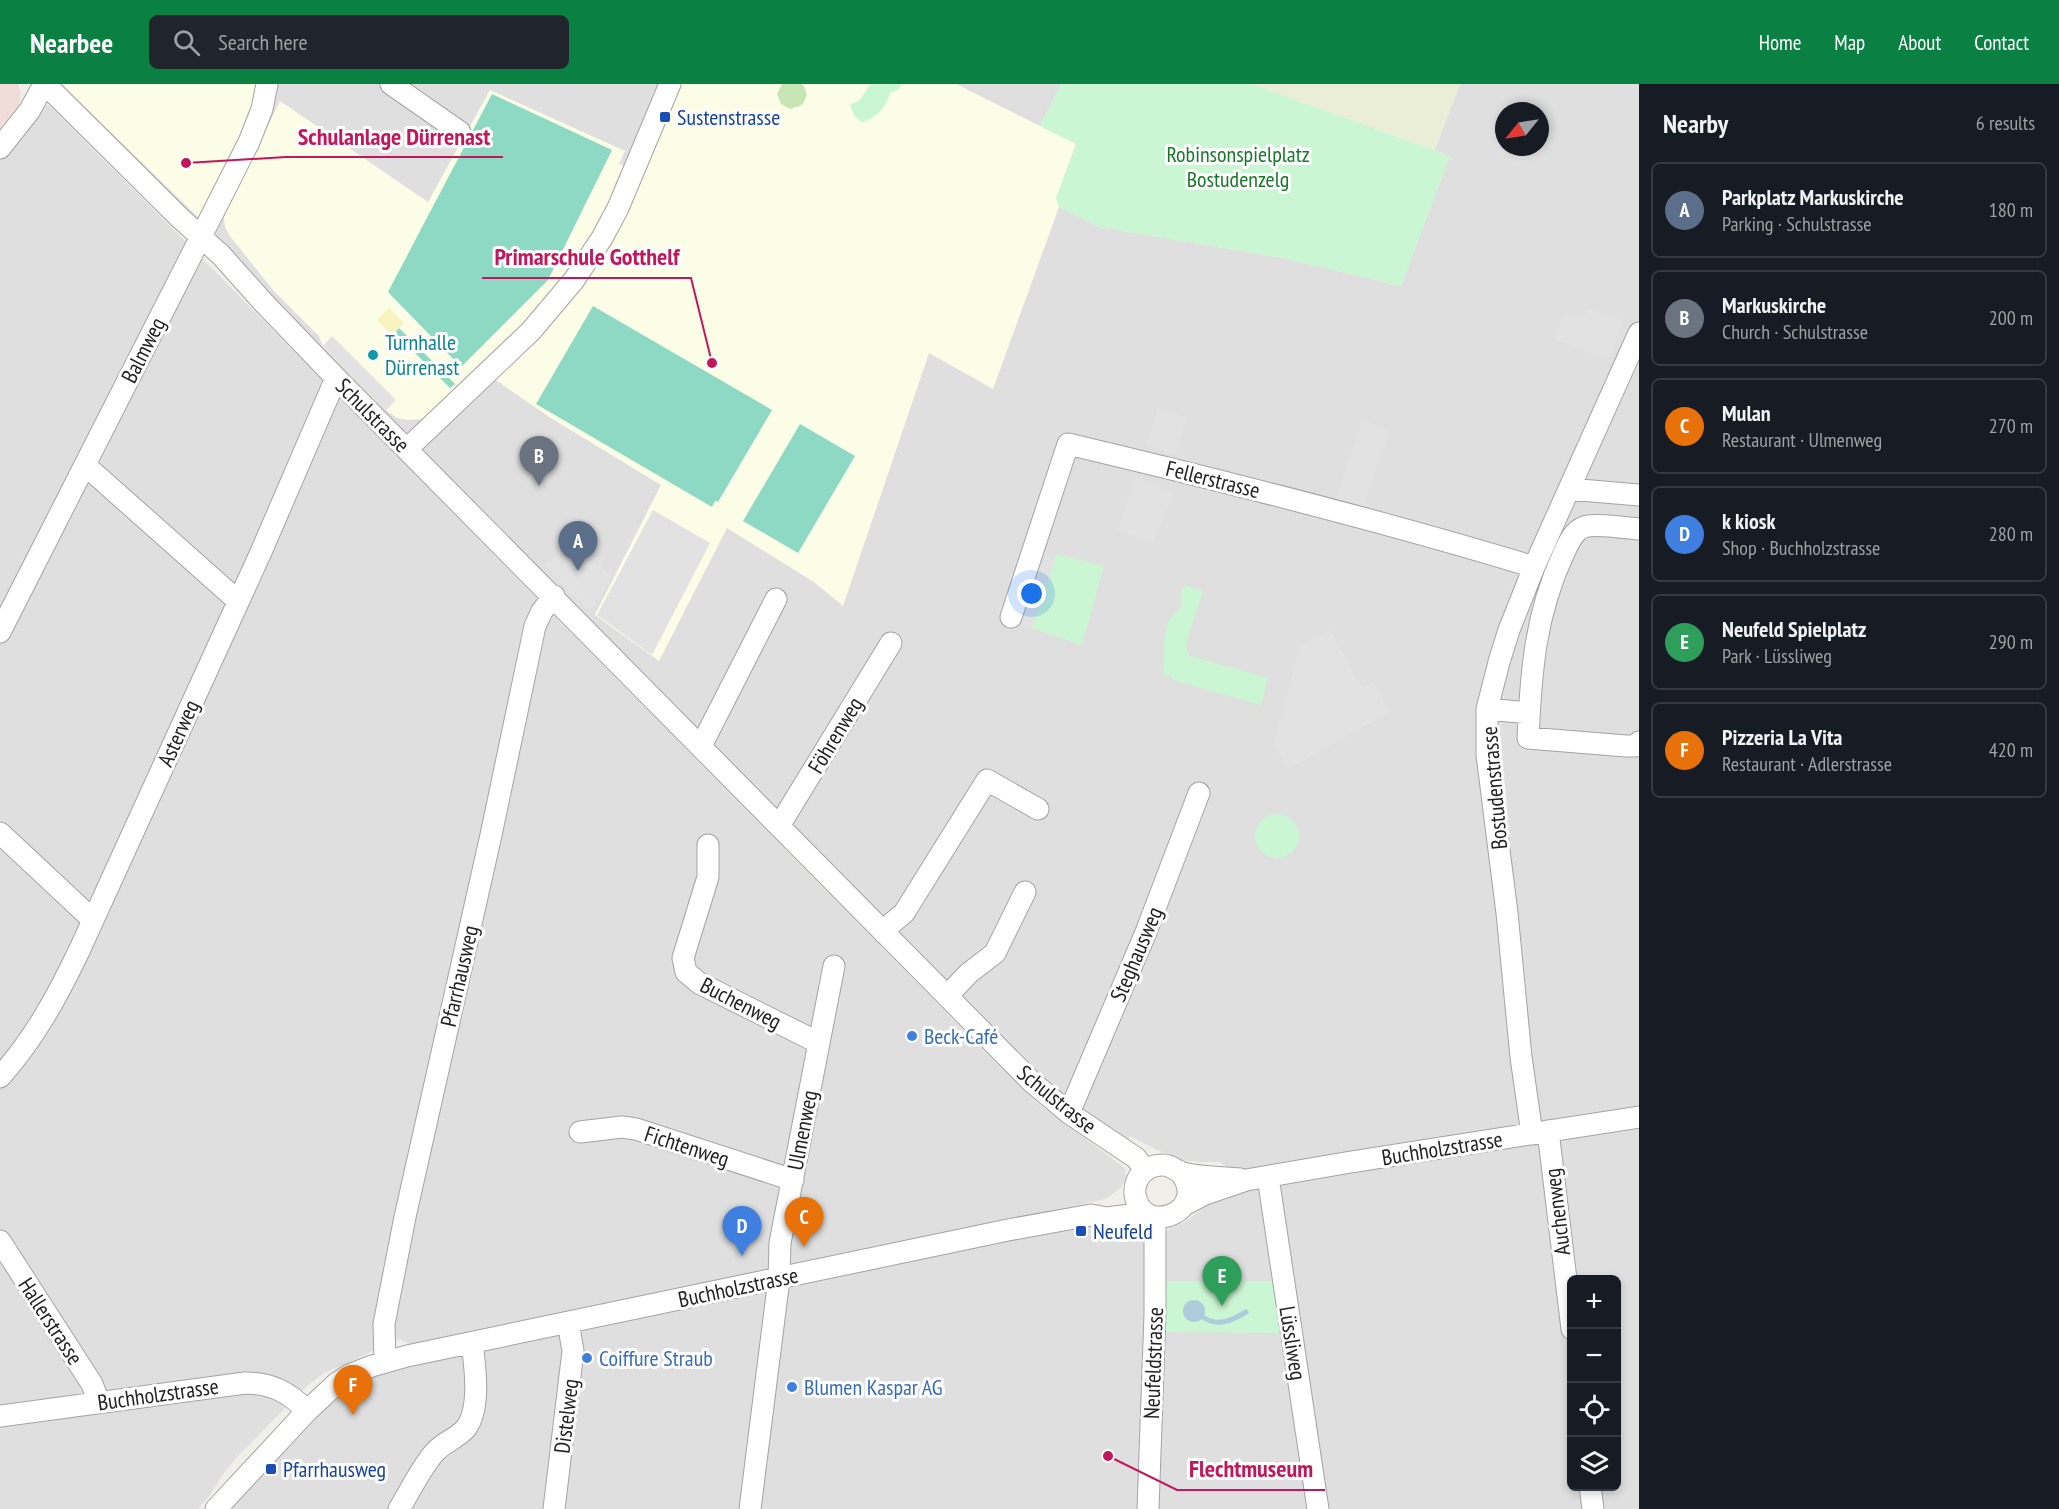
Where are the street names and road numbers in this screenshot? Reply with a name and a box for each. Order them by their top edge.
street label: Balmweg [115,313,171,387]
street label: Schulstrasse [330,372,416,458]
street label: Fellerstrasse [1163,454,1263,504]
street label: Föhrenweg [801,692,869,778]
street label: Asterweg [151,695,205,771]
street label: Bostudenstrasse [1475,725,1513,851]
street label: Steghausweg [1104,902,1168,1006]
street label: Pfarrhausweg [434,923,484,1029]
street label: Buchenweg [696,971,786,1035]
street label: Schulstrasse [1012,1059,1102,1139]
street label: Ulmenweg [781,1088,823,1172]
street label: Fichtenweg [641,1119,733,1173]
street label: Buchholzstrasse [1380,1125,1504,1171]
street label: Auchenweg [1538,1167,1576,1257]
street label: Buchholzstrasse [675,1261,801,1313]
street label: Hallerstrasse [13,1272,89,1370]
street label: Lüssliweg [1273,1304,1313,1382]
street label: Neufeldstrasse [1137,1307,1169,1419]
street label: Buchholzstrasse [96,1372,220,1416]
street label: Distelweg [548,1377,584,1455]

